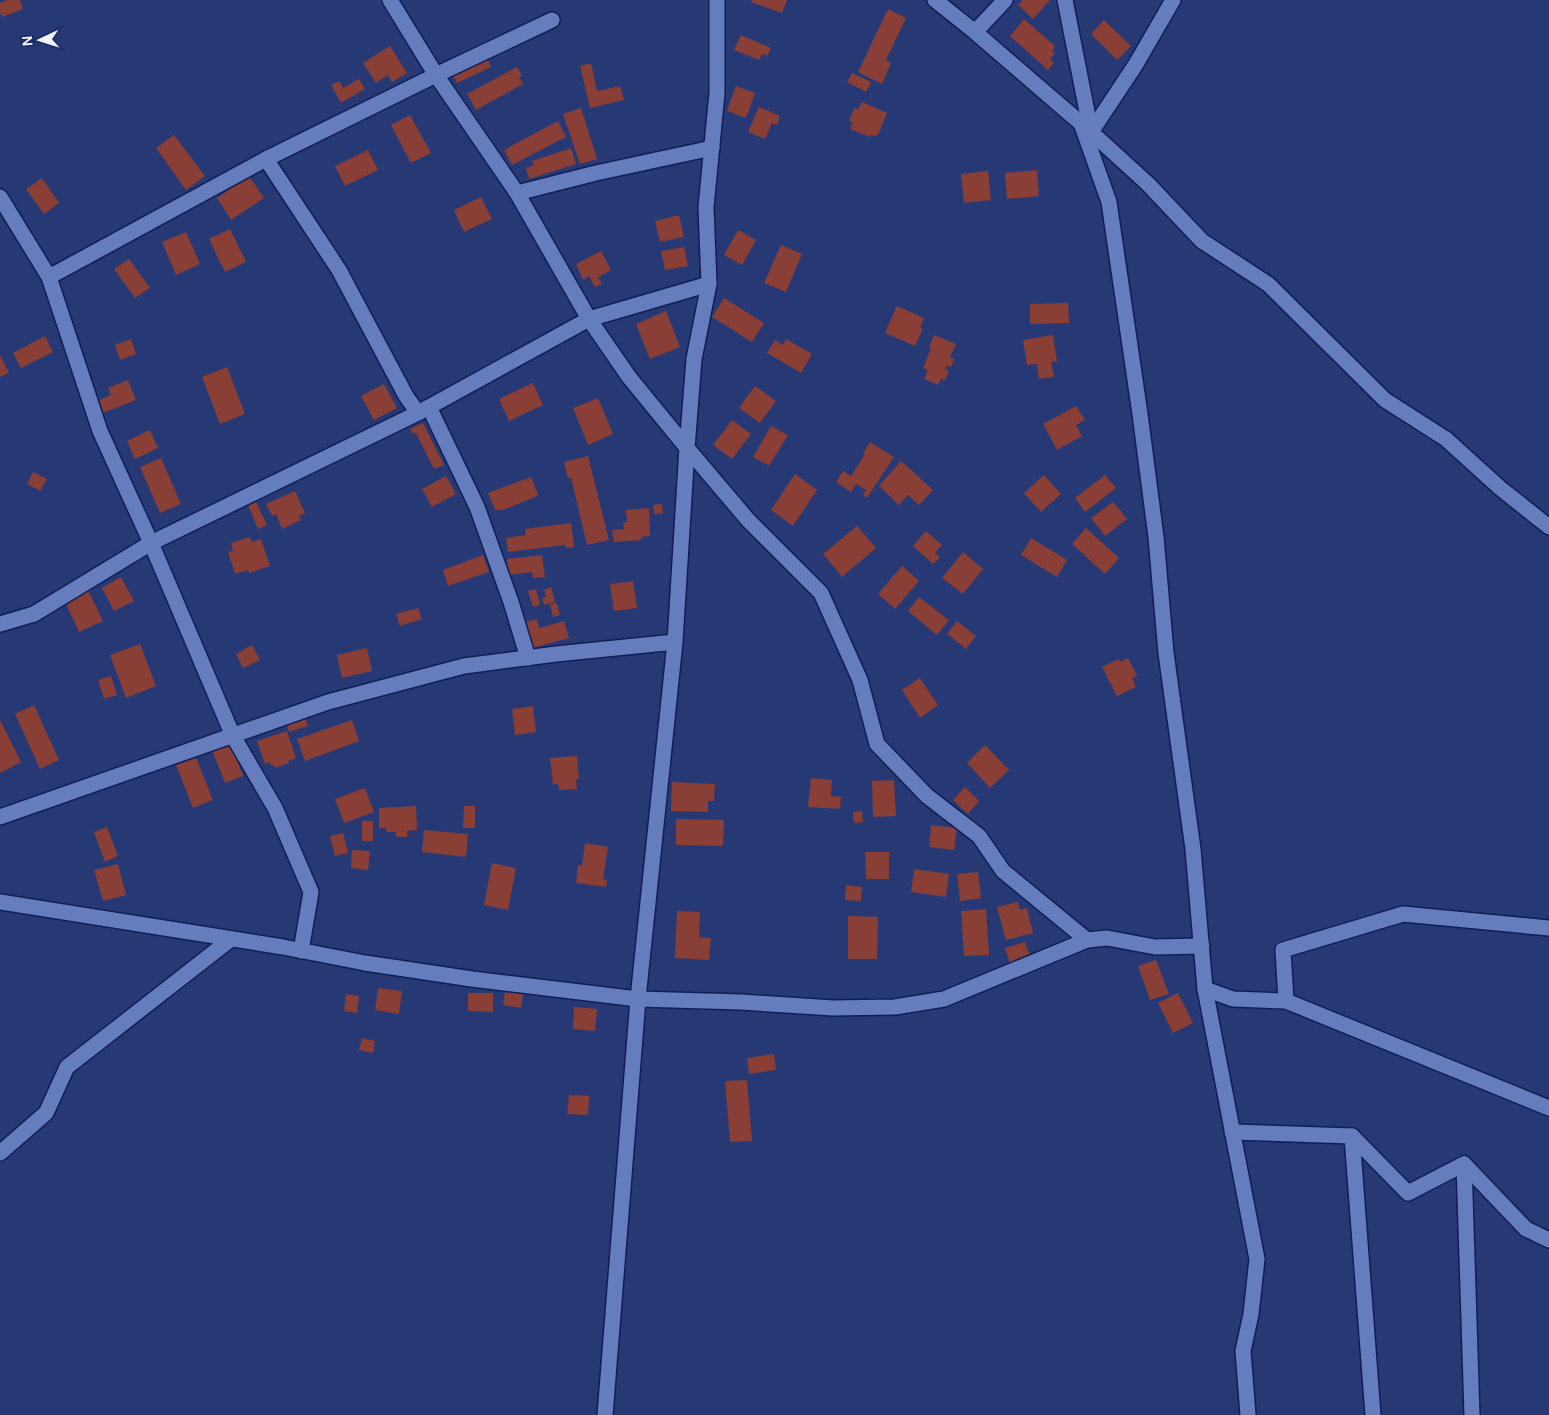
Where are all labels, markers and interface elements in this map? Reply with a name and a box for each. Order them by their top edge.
north arrow [15,15,65,65]
text: N [18,35,36,47]

